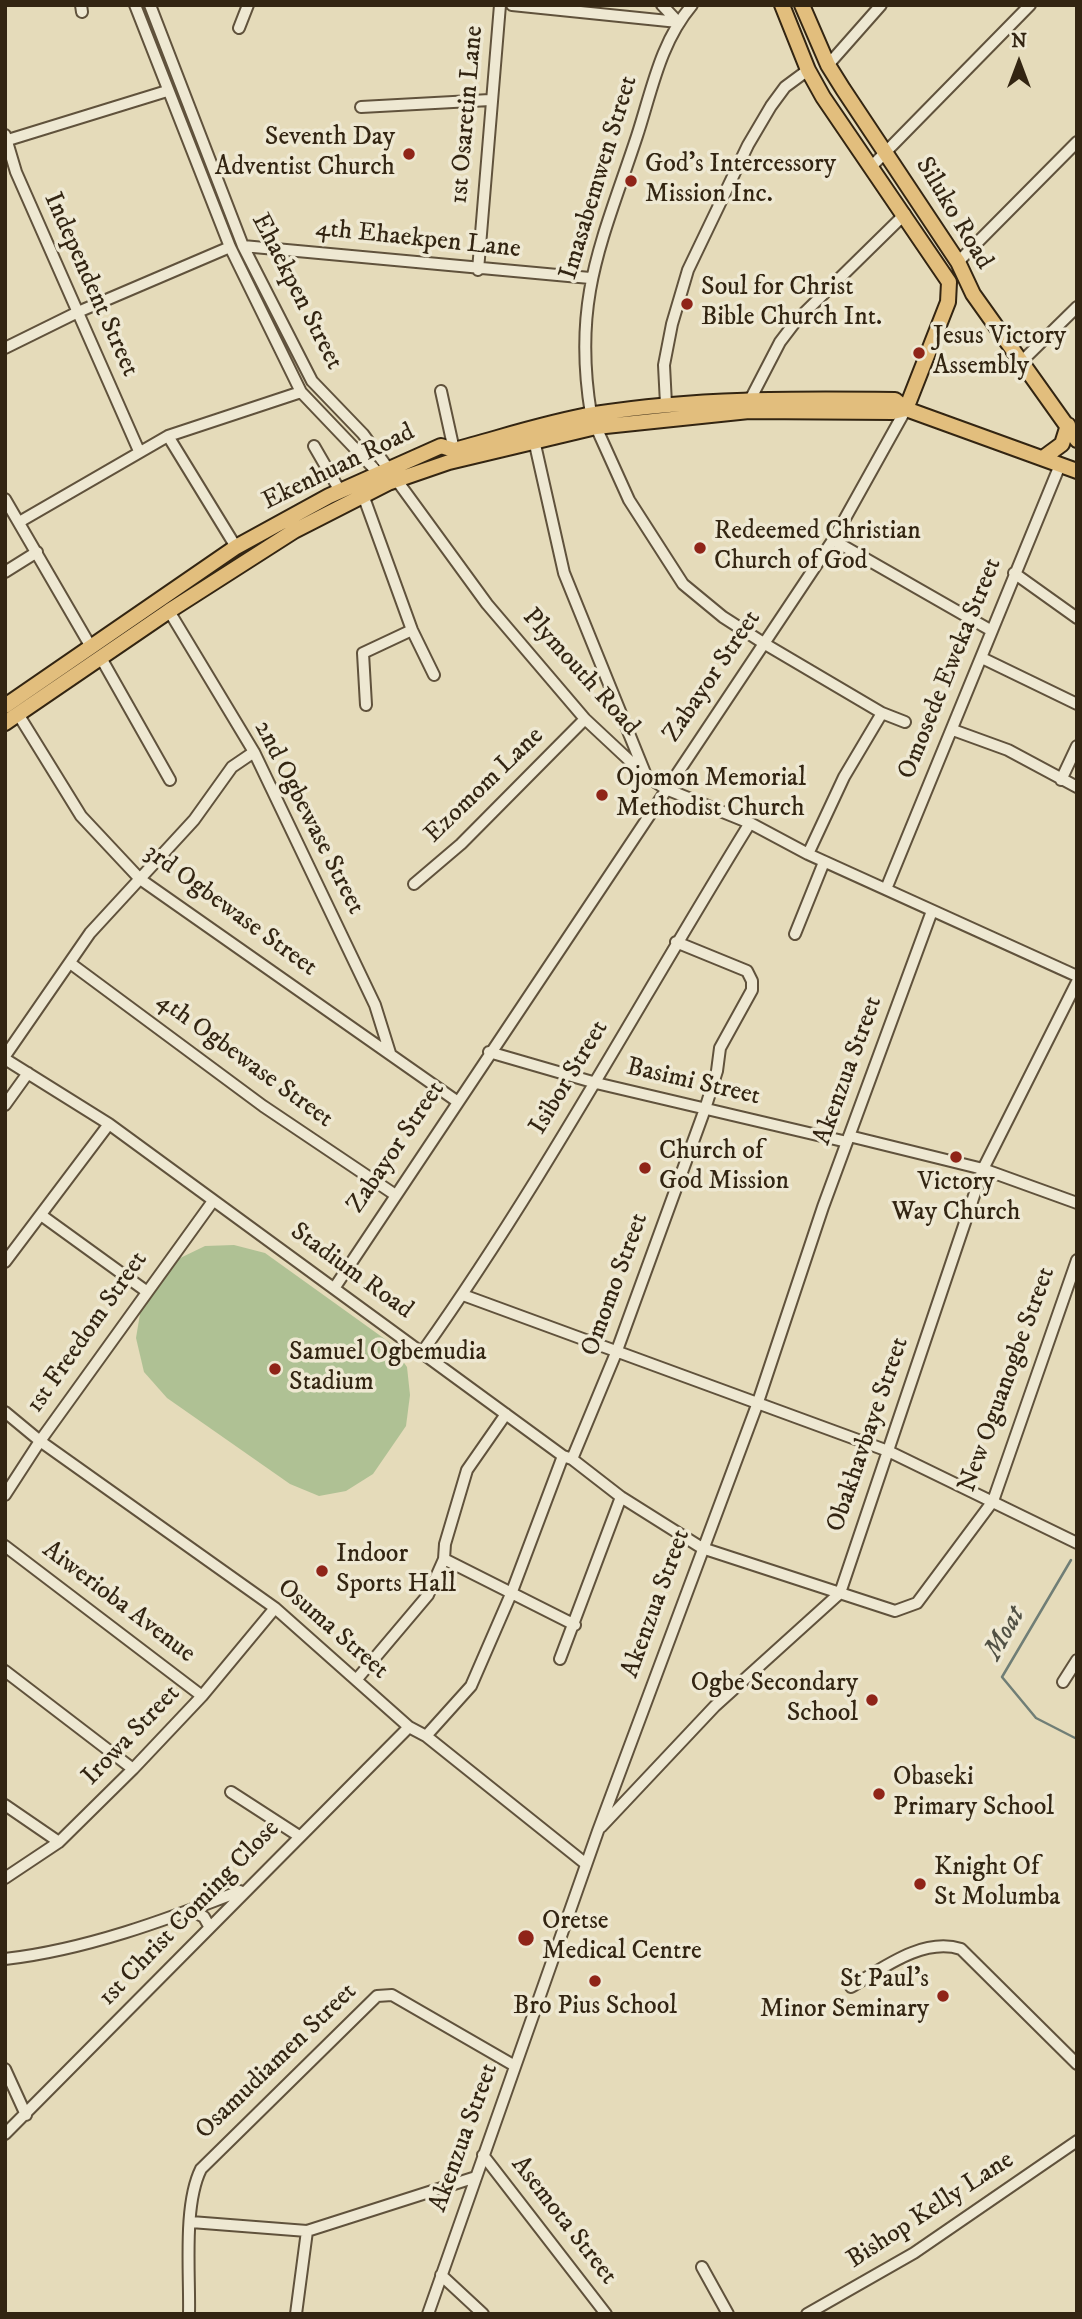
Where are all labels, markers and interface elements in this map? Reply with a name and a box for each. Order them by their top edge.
street label: 1st Osaretin Lane [445,25,491,205]
north arrow [984,28,1054,98]
text: N [1011,30,1027,53]
street label: Imasabemwen Street [554,72,646,284]
place label: Seventh Day Adventist Church [215,123,395,184]
marker: Seventh Day Adventist Church [401,146,417,162]
place label: God's Intercessory Mission Inc. [645,150,836,212]
street label: Siluko Road [907,152,999,276]
marker: God's Intercessory Mission Inc. [623,173,639,189]
street label: Independent Street [36,188,144,382]
street label: Ehaekpen Street [243,209,349,375]
street label: 4th Ehaekpen Lane [314,214,522,266]
place label: Soul for Christ Bible Church Int. [701,273,882,334]
marker: Soul for Christ Bible Church Int. [679,296,695,312]
place label: Jesus Victory Assembly [933,322,1066,384]
marker: Jesus Victory Assembly [911,345,927,361]
street label: Ekenhuan Road [258,418,420,518]
place label: Redeemed Christian Church of God [714,517,921,578]
marker: Redeemed Christian Church of God [692,540,708,556]
street label: Omosede Eweka Street [892,554,1010,784]
street label: Plymouth Road [515,603,645,743]
street label: Zabayor Street [657,605,769,749]
street label: 2nd Ogbewase Street [246,716,370,920]
street label: Ezomom Lane [419,721,551,851]
place label: Ojomon Memorial Methodist Church [616,764,806,826]
marker: Ojomon Memorial Methodist Church [594,787,610,803]
street label: 3rd Ogbewase Street [138,838,322,984]
street label: 4th Ogbewase Street [150,986,338,1136]
street label: Akenzua Street [808,993,890,1149]
street label: Isibor Street [524,1015,616,1141]
street label: Basimi Street [623,1052,763,1114]
street label: Zabayor Street [341,1076,453,1220]
place label: Church of God Mission [659,1137,789,1198]
marker: Victory Way Church [948,1149,964,1165]
marker: Church of God Mission [637,1160,653,1176]
place label: Victory Way Church [892,1168,1020,1230]
street label: Omomo Street [576,1209,656,1361]
street label: Stadium Road [284,1217,418,1327]
street label: 1st Freedom Street [21,1246,155,1420]
street label: New Oguanogbe Street [953,1263,1063,1497]
street label: Obakhavbaye Street [821,1334,917,1536]
place label: Samuel Ogbemudia Stadium [289,1338,487,1400]
marker: Samuel Ogbemudia Stadium [267,1361,283,1377]
street label: Akenzua Street [616,1526,698,1682]
street label: Aiwerioba Avenue [35,1535,201,1671]
place label: Indoor Sports Hall [336,1540,456,1602]
marker: Indoor Sports Hall [314,1563,330,1579]
street label: Osuma Street [270,1573,394,1687]
water label: Moat [978,1602,1034,1666]
place label: Ogbe Secondary School [691,1669,858,1730]
street label: Irowa Street [76,1679,188,1793]
marker: Ogbe Secondary School [864,1692,880,1708]
place label: Obaseki Primary School [893,1763,1054,1824]
marker: Obaseki Primary School [871,1786,887,1802]
street label: 1st Christ Coming Close [93,1814,287,2014]
place label: Knight Of St Molumba [934,1853,1060,1914]
marker: Knight Of St Molumba [912,1876,928,1892]
place label: Oretse Medical Centre [542,1907,702,1968]
marker: Oretse Medical Centre [516,1928,536,1948]
place label: St Paul's Minor Seminary [760,1965,929,2026]
marker: Bro Pius School [587,1973,603,1989]
street label: Osamudiamen Street [190,1977,364,2147]
marker: St Paul's Minor Seminary [935,1988,951,2004]
place label: Bro Pius School [513,1992,677,2024]
street label: Akenzua Street [424,2060,506,2216]
street label: Bishop Kelly Lane [842,2145,1020,2277]
street label: Asemota Street [503,2151,623,2291]

